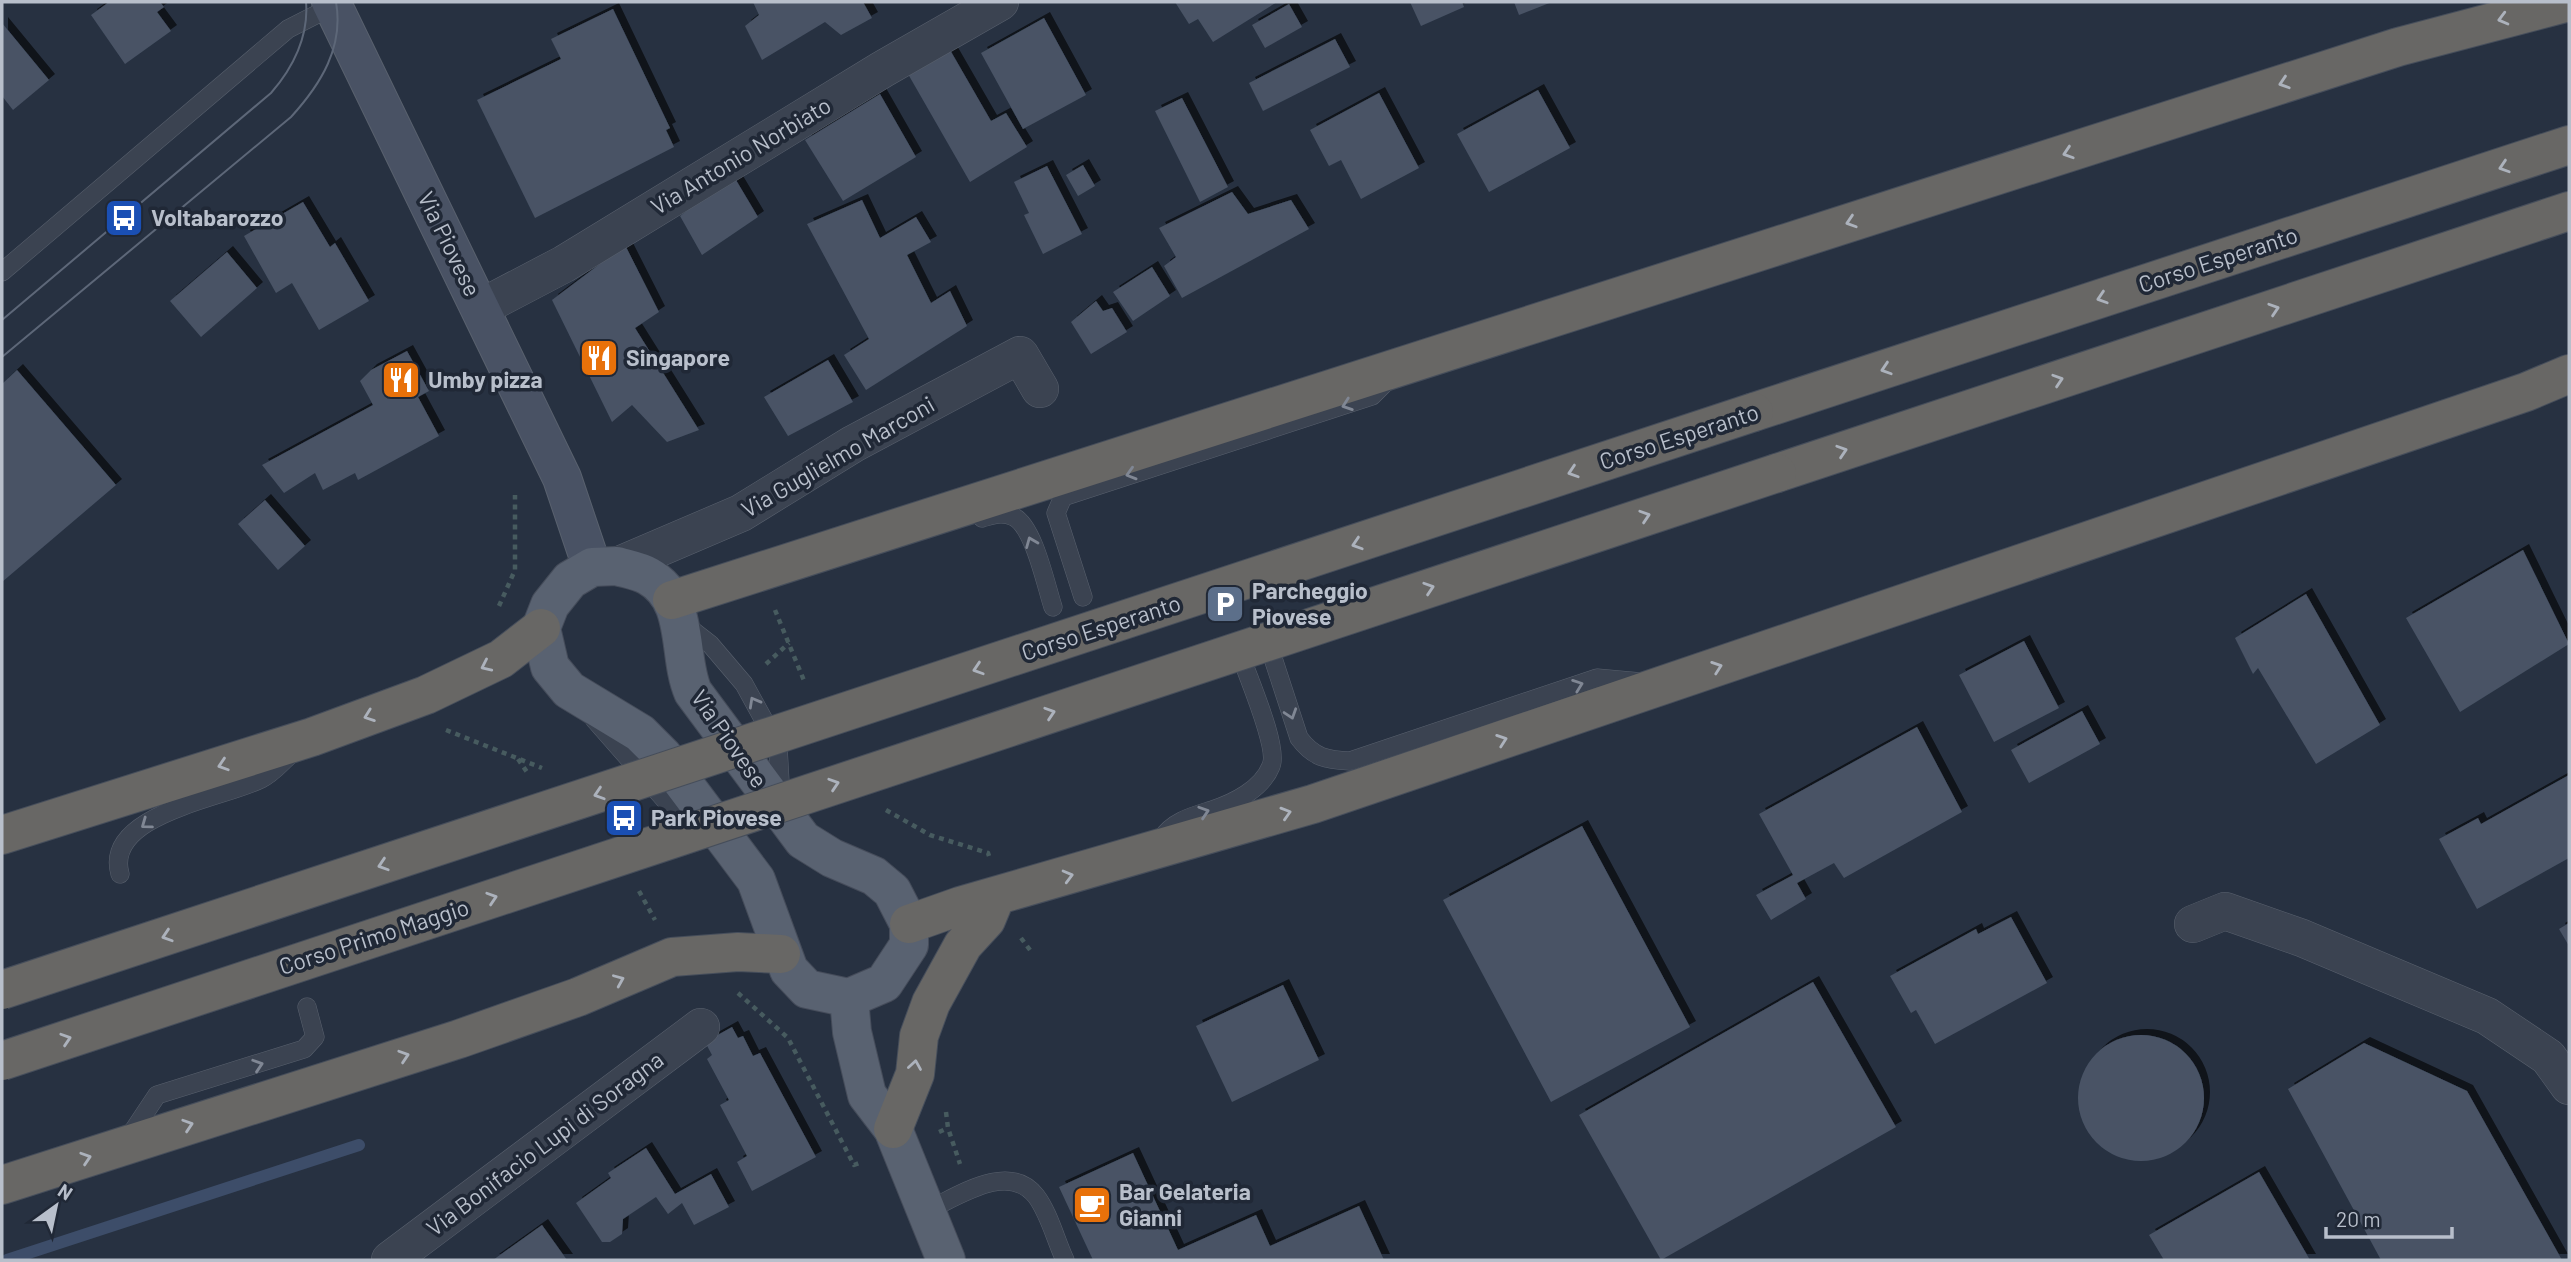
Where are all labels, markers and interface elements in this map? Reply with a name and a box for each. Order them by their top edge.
one-way arrow [2497,11,2509,25]
one-way arrow [2279,75,2291,90]
street label: Via Antonio Norbiato [645,90,836,220]
one-way arrow [2062,144,2074,159]
one-way arrow [2499,158,2511,173]
street label: Via Piovese [412,187,487,301]
bus stop icon: Voltabarozzo [103,197,145,239]
place label: Voltabarozzo [151,203,284,231]
one-way arrow [1845,214,1858,228]
street label: Corso Esperanto [2135,220,2301,298]
one-way arrow [2096,290,2109,304]
one-way arrow [2267,302,2279,317]
restaurant icon: Singapore [578,337,620,379]
place label: Singapore [626,343,730,371]
restaurant icon: Umby pizza [380,359,422,401]
one-way arrow [1880,361,1892,375]
place label: Umby pizza [428,365,543,393]
one-way arrow [2051,374,2063,388]
street label: Via Guglielmo Marconi [736,389,939,523]
one-way arrow [1342,396,1354,411]
street label: Corso Esperanto [1596,397,1762,475]
one-way arrow [1835,445,1847,459]
one-way arrow [1567,464,1579,478]
one-way arrow [1125,465,1137,480]
one-way arrow [1639,510,1651,524]
one-way arrow [1351,535,1363,550]
one-way arrow [1026,537,1040,549]
place label: Parcheggio Piovese [1252,576,1368,630]
one-way arrow [1423,581,1435,596]
parking icon: Parcheggio Piovese [1204,583,1246,625]
street label: Corso Esperanto [1018,588,1184,666]
one-way arrow [481,658,493,672]
one-way arrow [972,661,985,675]
one-way arrow [1711,661,1723,675]
one-way arrow [1571,679,1583,693]
street label: Via Piovese [686,684,774,793]
one-way arrow [749,696,762,709]
one-way arrow [1044,706,1056,721]
one-way arrow [363,707,375,721]
one-way arrow [1283,707,1297,719]
one-way arrow [1495,734,1507,748]
one-way arrow [218,756,230,771]
one-way arrow [828,778,840,792]
one-way arrow [594,786,606,800]
bus stop icon: Park Piovese [603,797,645,839]
place label: Park Piovese [651,803,782,831]
one-way arrow [1197,806,1210,820]
one-way arrow [1280,806,1292,821]
one-way arrow [141,816,154,828]
one-way arrow [377,857,390,871]
one-way arrow [1061,870,1073,884]
street label: Corso Primo Maggio [275,892,472,980]
one-way arrow [485,892,497,906]
one-way arrow [161,928,174,942]
one-way arrow [612,974,624,988]
one-way arrow [60,1033,72,1048]
street label: Via Bonifacio Lupi di Soragna [420,1045,668,1242]
one-way arrow [398,1050,410,1064]
one-way arrow [251,1059,264,1073]
one-way arrow [907,1059,922,1071]
one-way arrow [181,1119,193,1133]
one-way arrow [79,1151,91,1166]
north arrow [21,1171,91,1241]
place label: Bar Gelateria Gianni [1119,1177,1251,1231]
text: N [54,1178,77,1204]
cafe icon: Bar Gelateria Gianni [1071,1184,1113,1226]
scale bar [2326,1196,2452,1240]
text: 20 m [2336,1206,2381,1231]

